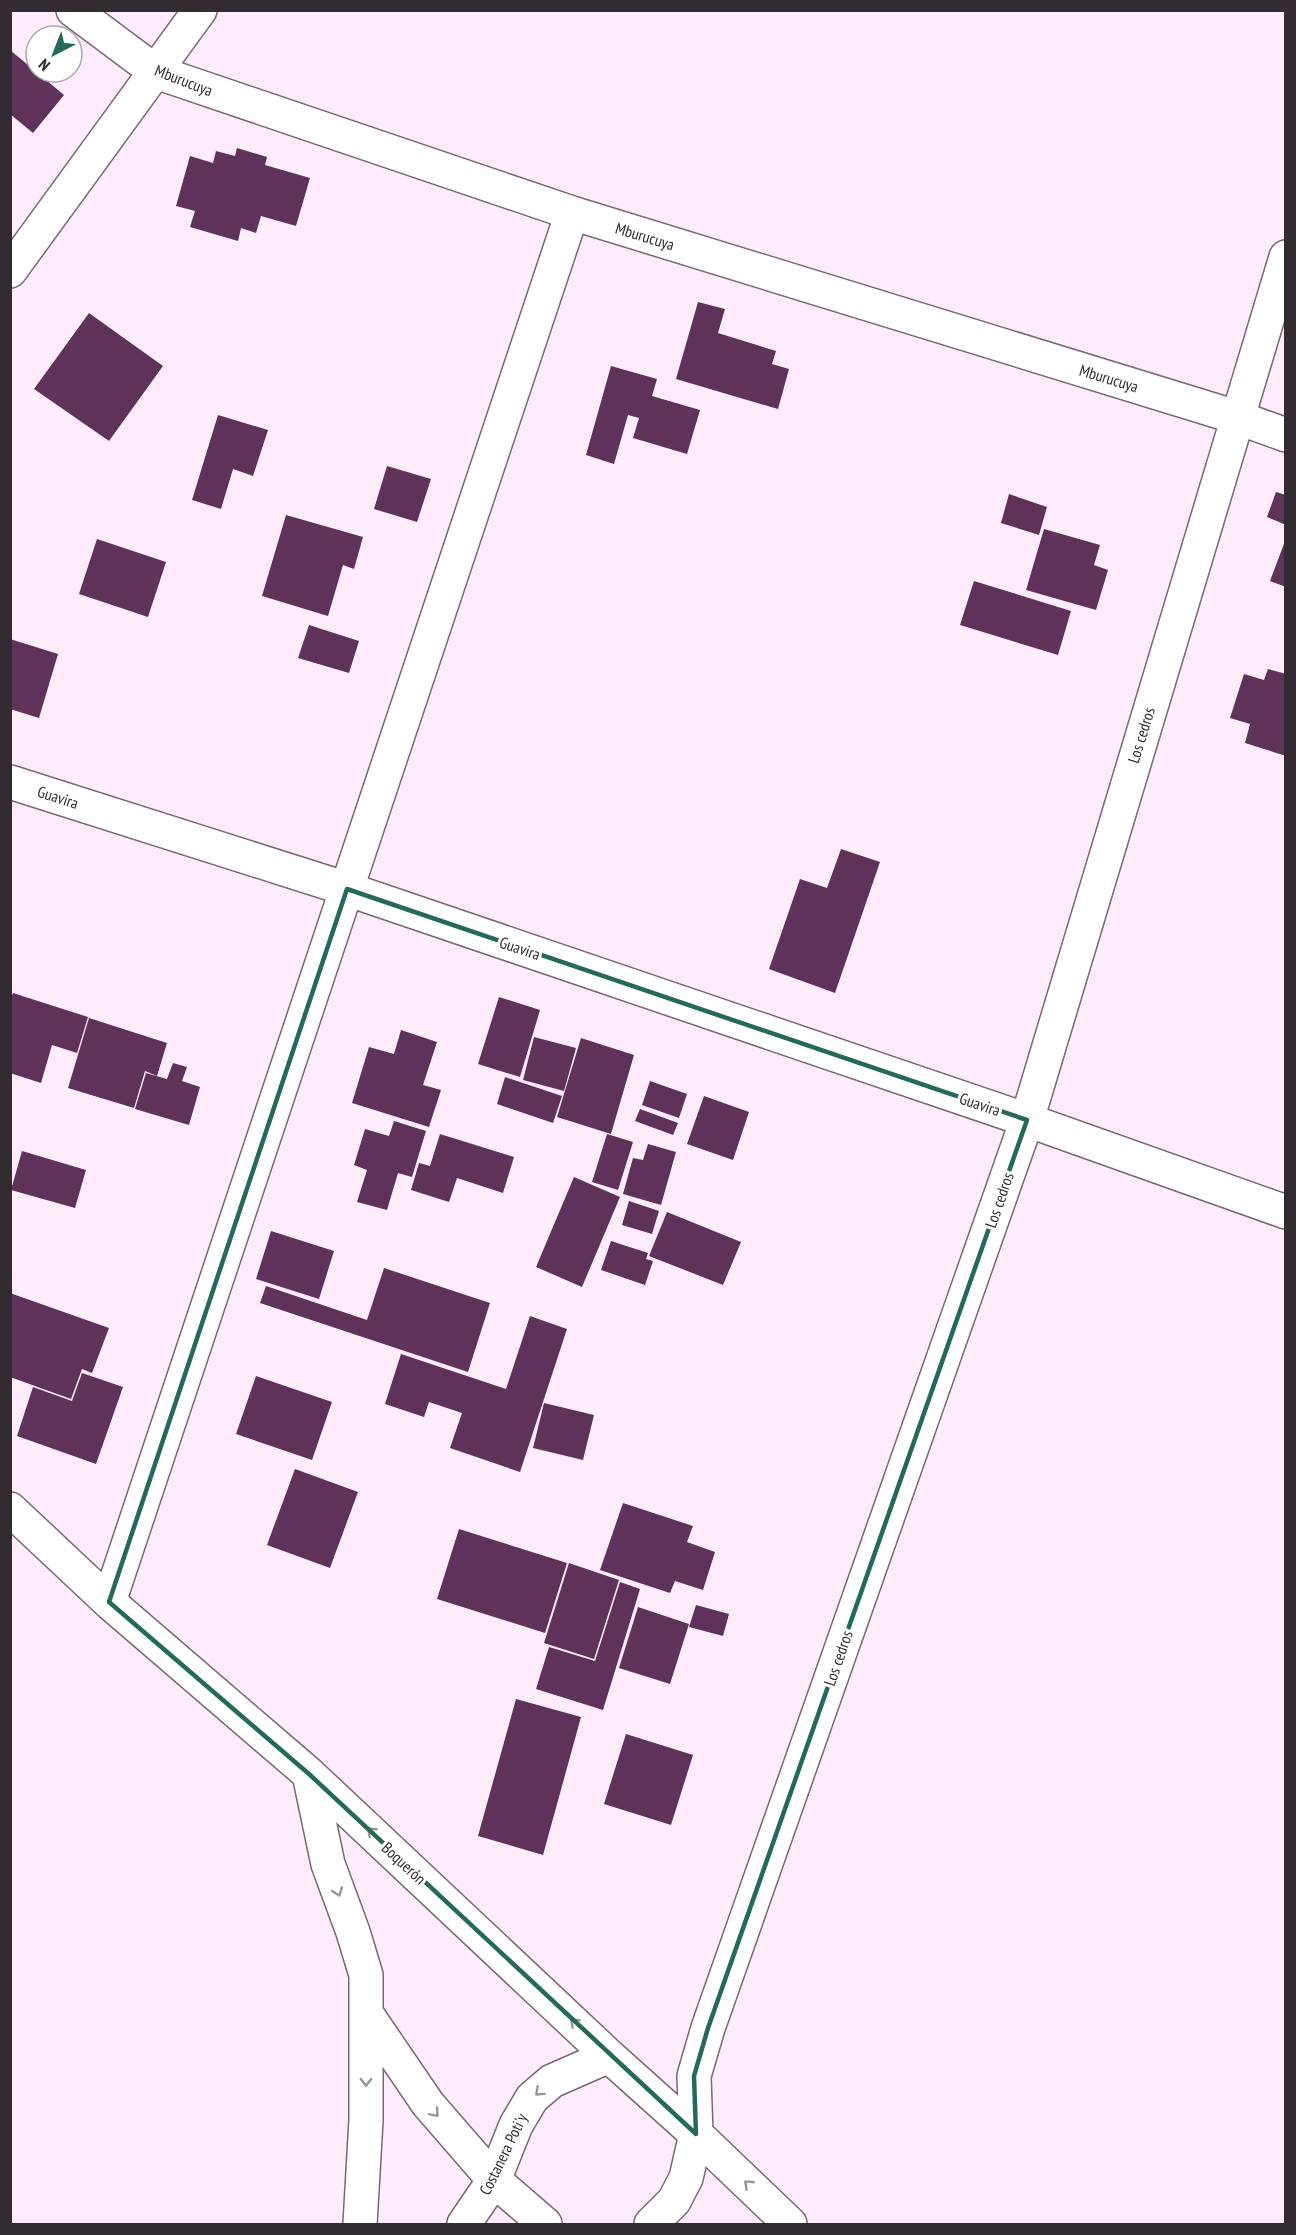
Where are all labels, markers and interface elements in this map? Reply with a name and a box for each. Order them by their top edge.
north arrow [24,24,84,84]
text: N [34,55,54,75]
street label: Mburucuya [152,60,216,100]
street label: Mburucuya [613,218,677,254]
street label: Mburucuya [1077,360,1141,396]
street label: Los cedros [1123,705,1159,765]
street label: Guavira [35,781,81,813]
street label: Guavira [497,932,543,964]
street label: Guavira [957,1088,1003,1120]
street label: Los cedros [980,1170,1018,1230]
street label: Los cedros [819,1628,857,1688]
one-way arrow [367,1828,378,1839]
street label: Boquerón [378,1838,430,1888]
one-way arrow [331,1886,343,1897]
one-way arrow [570,2019,581,2030]
one-way arrow [360,2078,372,2087]
one-way arrow [536,2085,546,2096]
one-way arrow [428,2106,439,2117]
street label: Costanera Poti'y [475,2110,531,2198]
one-way arrow [744,2180,755,2191]

